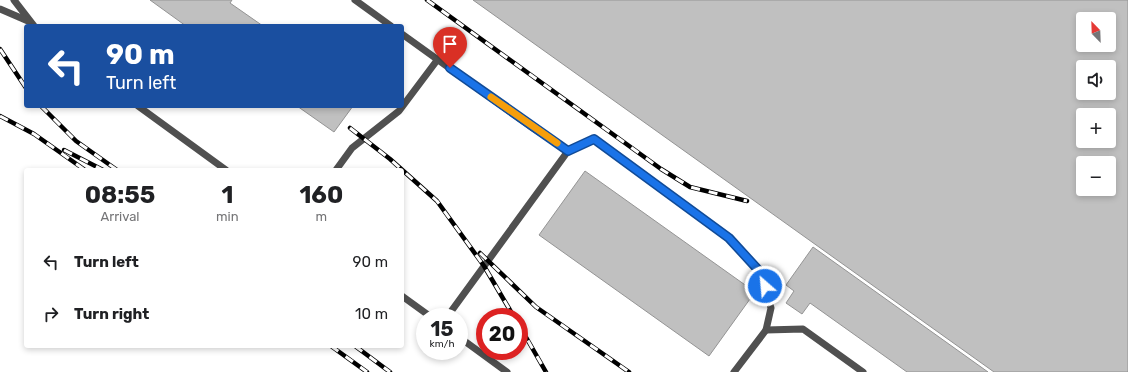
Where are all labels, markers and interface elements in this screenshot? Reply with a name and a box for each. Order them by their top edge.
north arrow [1076,12,1116,52]
map controls [1076,12,1116,196]
pin [433,27,467,68]
icon: arrive [439,33,461,55]
text: 90 m [106,38,175,71]
icon: left [40,40,92,92]
button: sound [1076,60,1116,100]
text: Turn left [106,72,176,94]
button: + [1076,108,1116,148]
button: − [1076,156,1116,196]
text: 08:55 [85,181,155,209]
text: 1 [221,181,233,209]
text: 160 [299,181,343,209]
text: Arrival [101,209,140,224]
text: min [216,209,239,224]
text: m [316,209,327,224]
icon: left [40,251,62,273]
text: Turn left [74,253,139,271]
text: 90 m [353,253,388,271]
position arrow [744,265,786,307]
icon: right [40,303,62,325]
text: Turn right [74,305,149,323]
text: 10 m [355,305,388,323]
speed limit sign: 20 [476,308,528,360]
text: 15 [431,317,453,341]
text: km/h [430,338,454,350]

